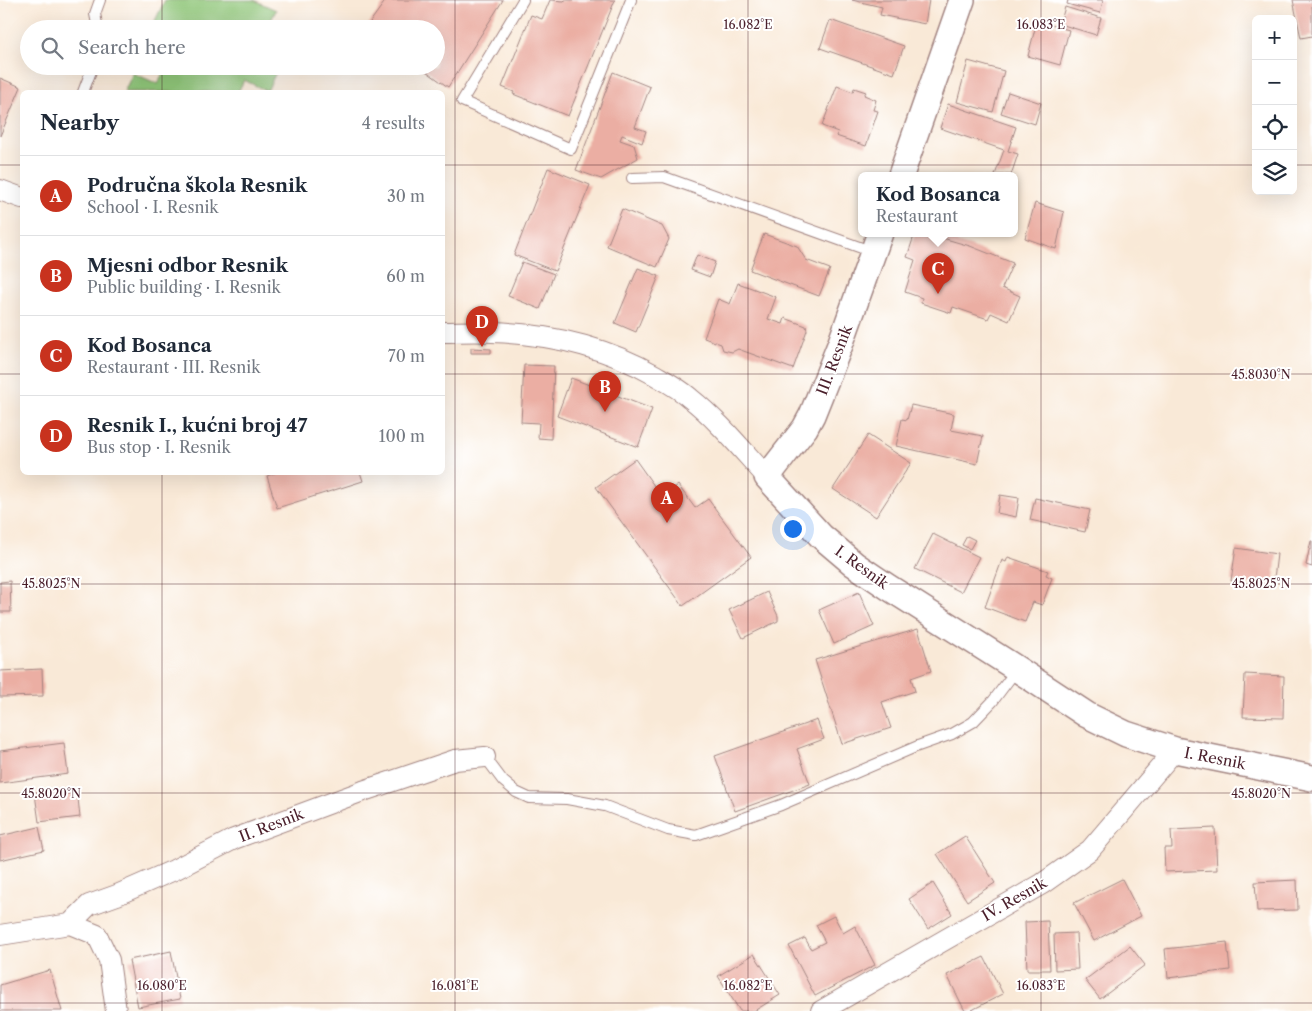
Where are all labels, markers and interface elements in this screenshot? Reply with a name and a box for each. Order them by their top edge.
map controls [1252,15,1297,195]
button: + [1252,15,1297,60]
text: 16.082°E [724,17,772,32]
text: 16.083°E [1017,17,1065,32]
search box [20,20,445,75]
icon: search [38,34,66,62]
text: Search here [78,36,186,59]
button: − [1252,60,1297,105]
button: locate [1252,105,1297,150]
text: Nearby [40,110,119,135]
text: 4 results [362,113,425,133]
button: layers [1252,150,1297,195]
popup [858,172,1018,237]
text: Područna škola Resnik [87,174,307,197]
text: Kod Bosanca [876,183,1000,206]
text: A [50,186,62,206]
text: 30 m [387,186,425,206]
text: School · I. Resnik [87,197,219,217]
text: Restaurant [876,206,958,226]
pin: C [922,253,954,294]
text: Mjesni odbor Resnik [87,254,288,277]
text: B [50,266,62,286]
text: 60 m [386,266,425,286]
text: Public building · I. Resnik [87,277,281,297]
pin: D [466,306,498,347]
street label: III. Resnik [812,321,856,398]
text: Kod Bosanca [87,334,212,357]
text: C [50,346,62,366]
text: 70 m [388,346,425,366]
text: Restaurant · III. Resnik [87,357,260,377]
text: 45.8030°N [1231,367,1291,382]
pin: B [589,371,621,412]
text: Resnik I., kućni broj 47 [87,414,307,437]
text: D [49,426,63,446]
text: 100 m [379,426,425,446]
text: Bus stop · I. Resnik [87,437,231,457]
pin: A [651,482,683,523]
your location [780,516,806,542]
street label: I. Resnik [831,541,894,594]
text: 45.8025°N [22,576,80,591]
text: 45.8025°N [1232,576,1290,591]
street label: I. Resnik [1183,743,1249,773]
text: 45.8020°N [21,786,81,801]
text: 45.8020°N [1231,786,1291,801]
street label: II. Resnik [236,804,307,846]
street label: IV. Resnik [978,872,1051,925]
text: 16.080°E [137,978,187,993]
text: 16.081°E [432,978,478,993]
text: 16.082°E [724,978,772,993]
text: 16.083°E [1017,978,1065,993]

